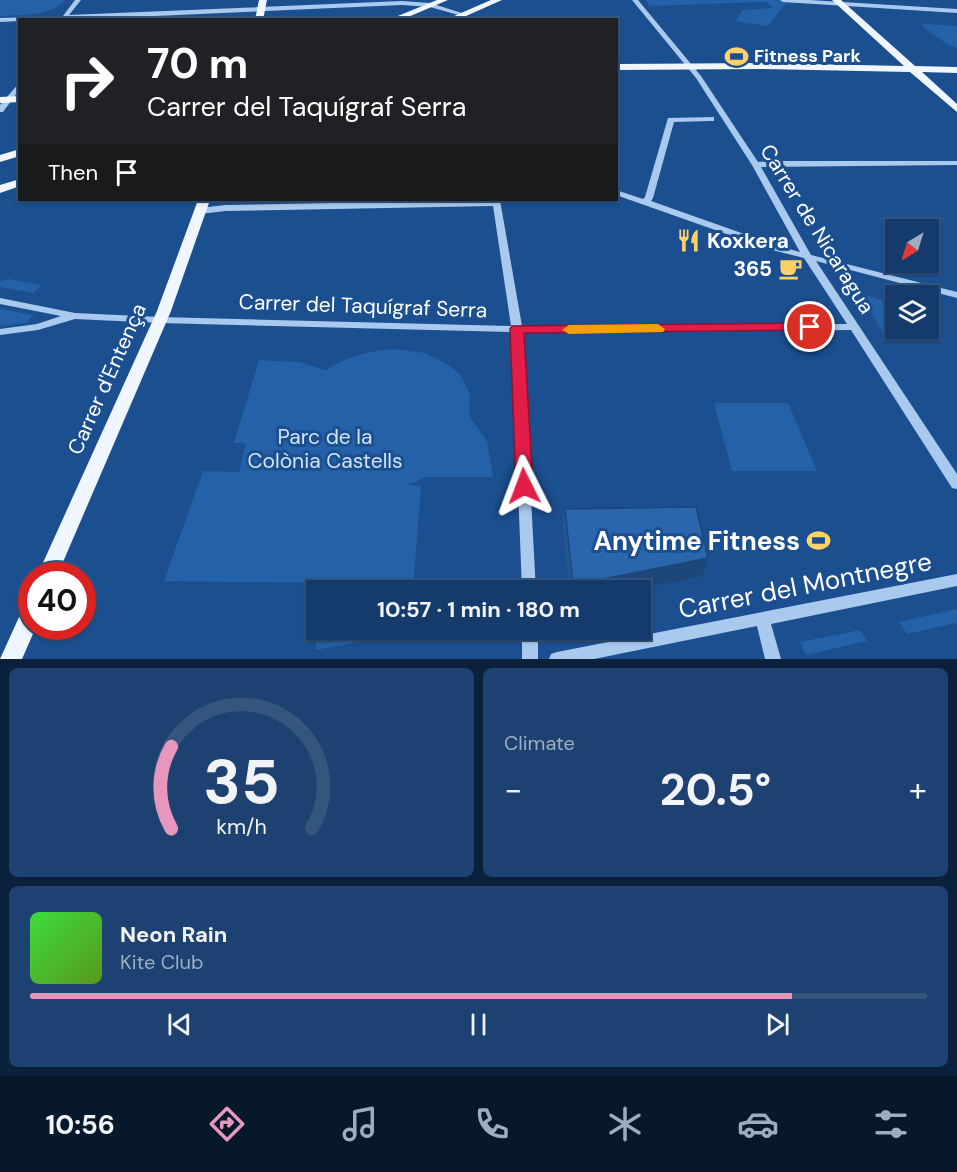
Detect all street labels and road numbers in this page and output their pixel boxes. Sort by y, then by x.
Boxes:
street label: Carrer de Nicaragua [753,139,881,319]
street label: Carrer del Taquígraf Serra [238,288,488,324]
street label: Carrer d'Entença [61,299,153,459]
street label: Carrer del Montnegre [676,544,934,626]

